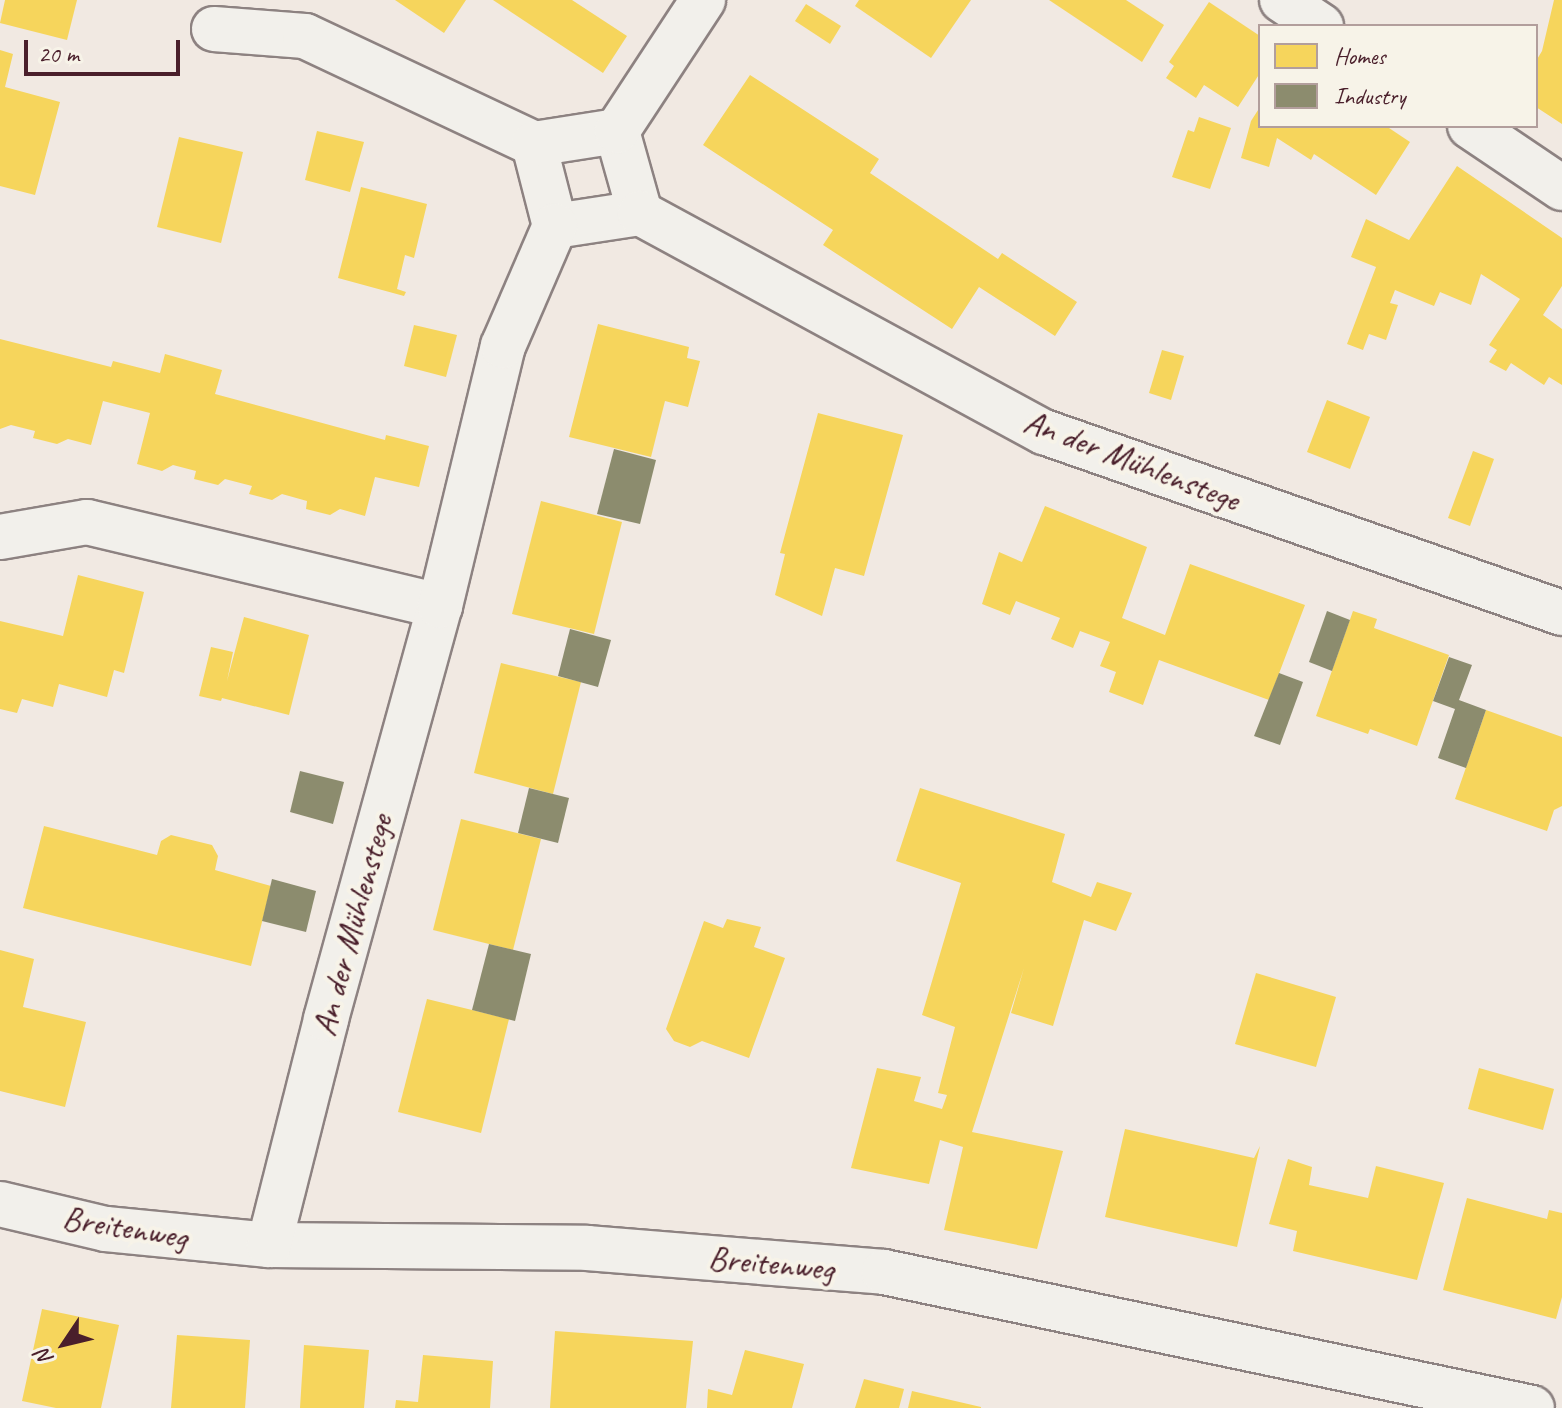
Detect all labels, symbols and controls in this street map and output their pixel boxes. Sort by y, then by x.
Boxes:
scale bar [28,24,184,74]
legend [1258,24,1538,128]
text: 20 m [38,39,79,69]
text: Homes [1334,41,1385,71]
text: Industry [1334,81,1405,111]
street label: An der Mühlenstege [1019,400,1245,520]
street label: An der Mühlenstege [303,810,401,1040]
street label: Breitenweg [60,1197,190,1257]
street label: Breitenweg [707,1237,835,1289]
north arrow [24,1304,104,1384]
text: N [29,1344,60,1371]

